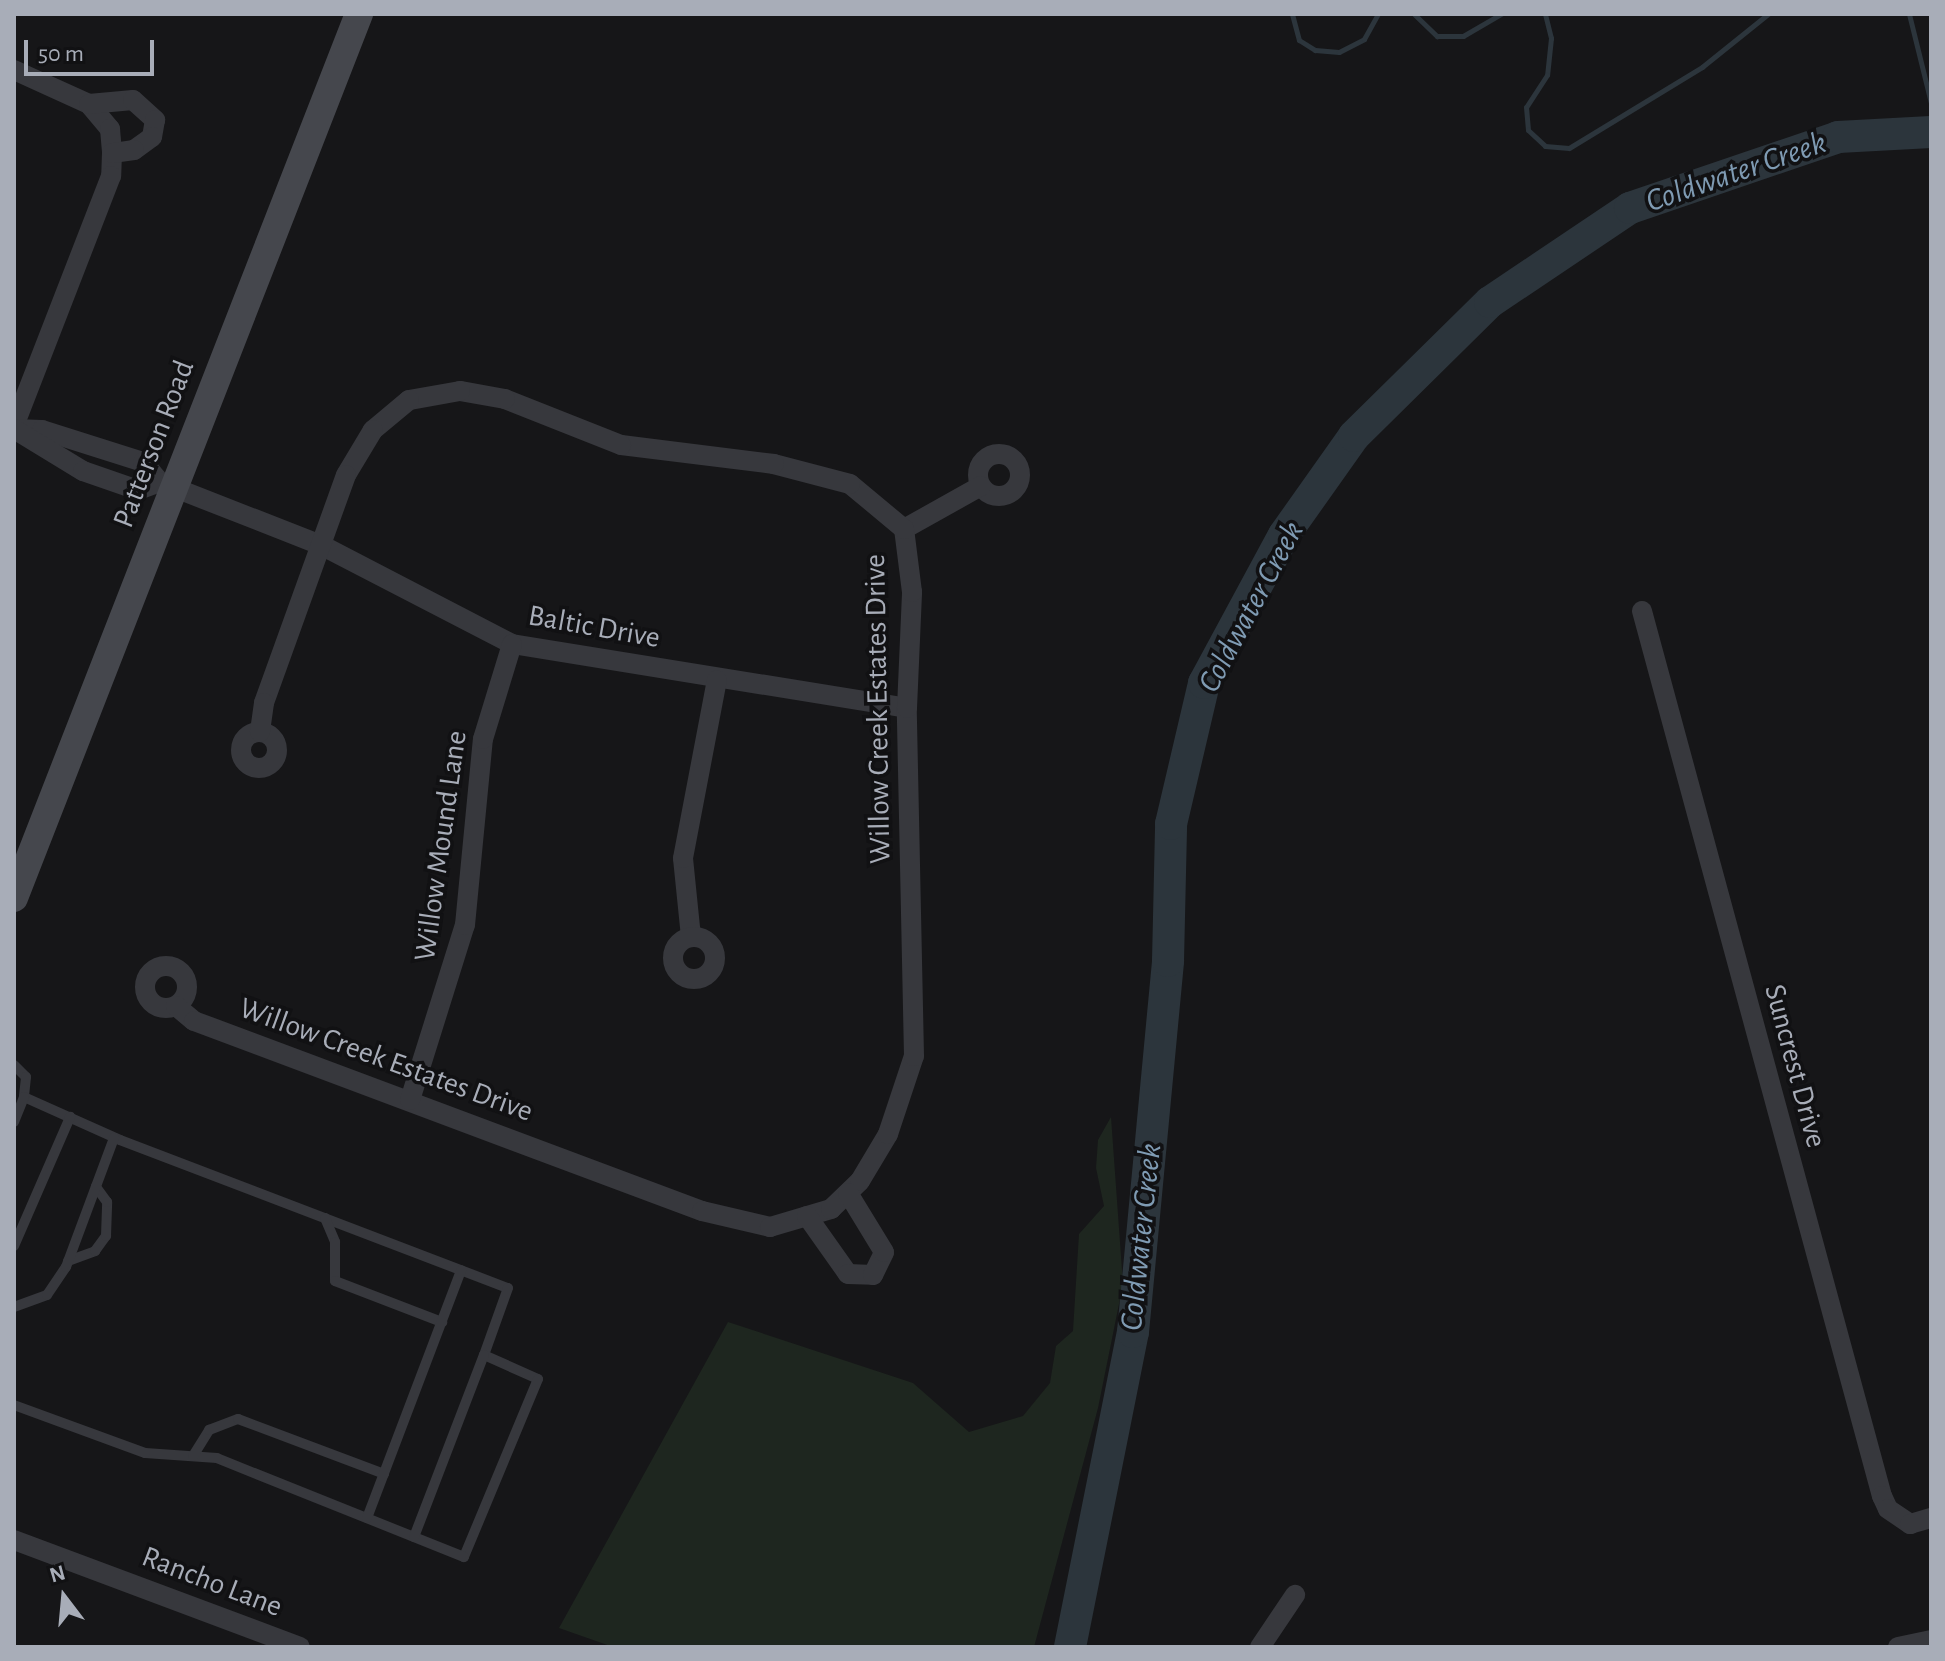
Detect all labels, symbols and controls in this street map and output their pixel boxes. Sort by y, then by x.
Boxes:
scale bar [28,24,158,74]
text: 50 m [38,42,84,66]
water label: Coldwater Creek [1641,123,1831,221]
street label: Patterson Road [106,355,202,533]
water label: Coldwater Creek [1190,515,1312,699]
street label: Willow Creek Estates Drive [857,554,899,864]
street label: Baltic Drive [525,598,663,656]
street label: Willow Mound Lane [407,728,475,964]
street label: Suncrest Drive [1756,980,1834,1152]
street label: Willow Creek Estates Drive [234,990,538,1130]
water label: Coldwater Creek [1112,1142,1170,1332]
street label: Rancho Lane [137,1539,287,1625]
north arrow [24,1557,104,1637]
text: N [47,1561,68,1587]

